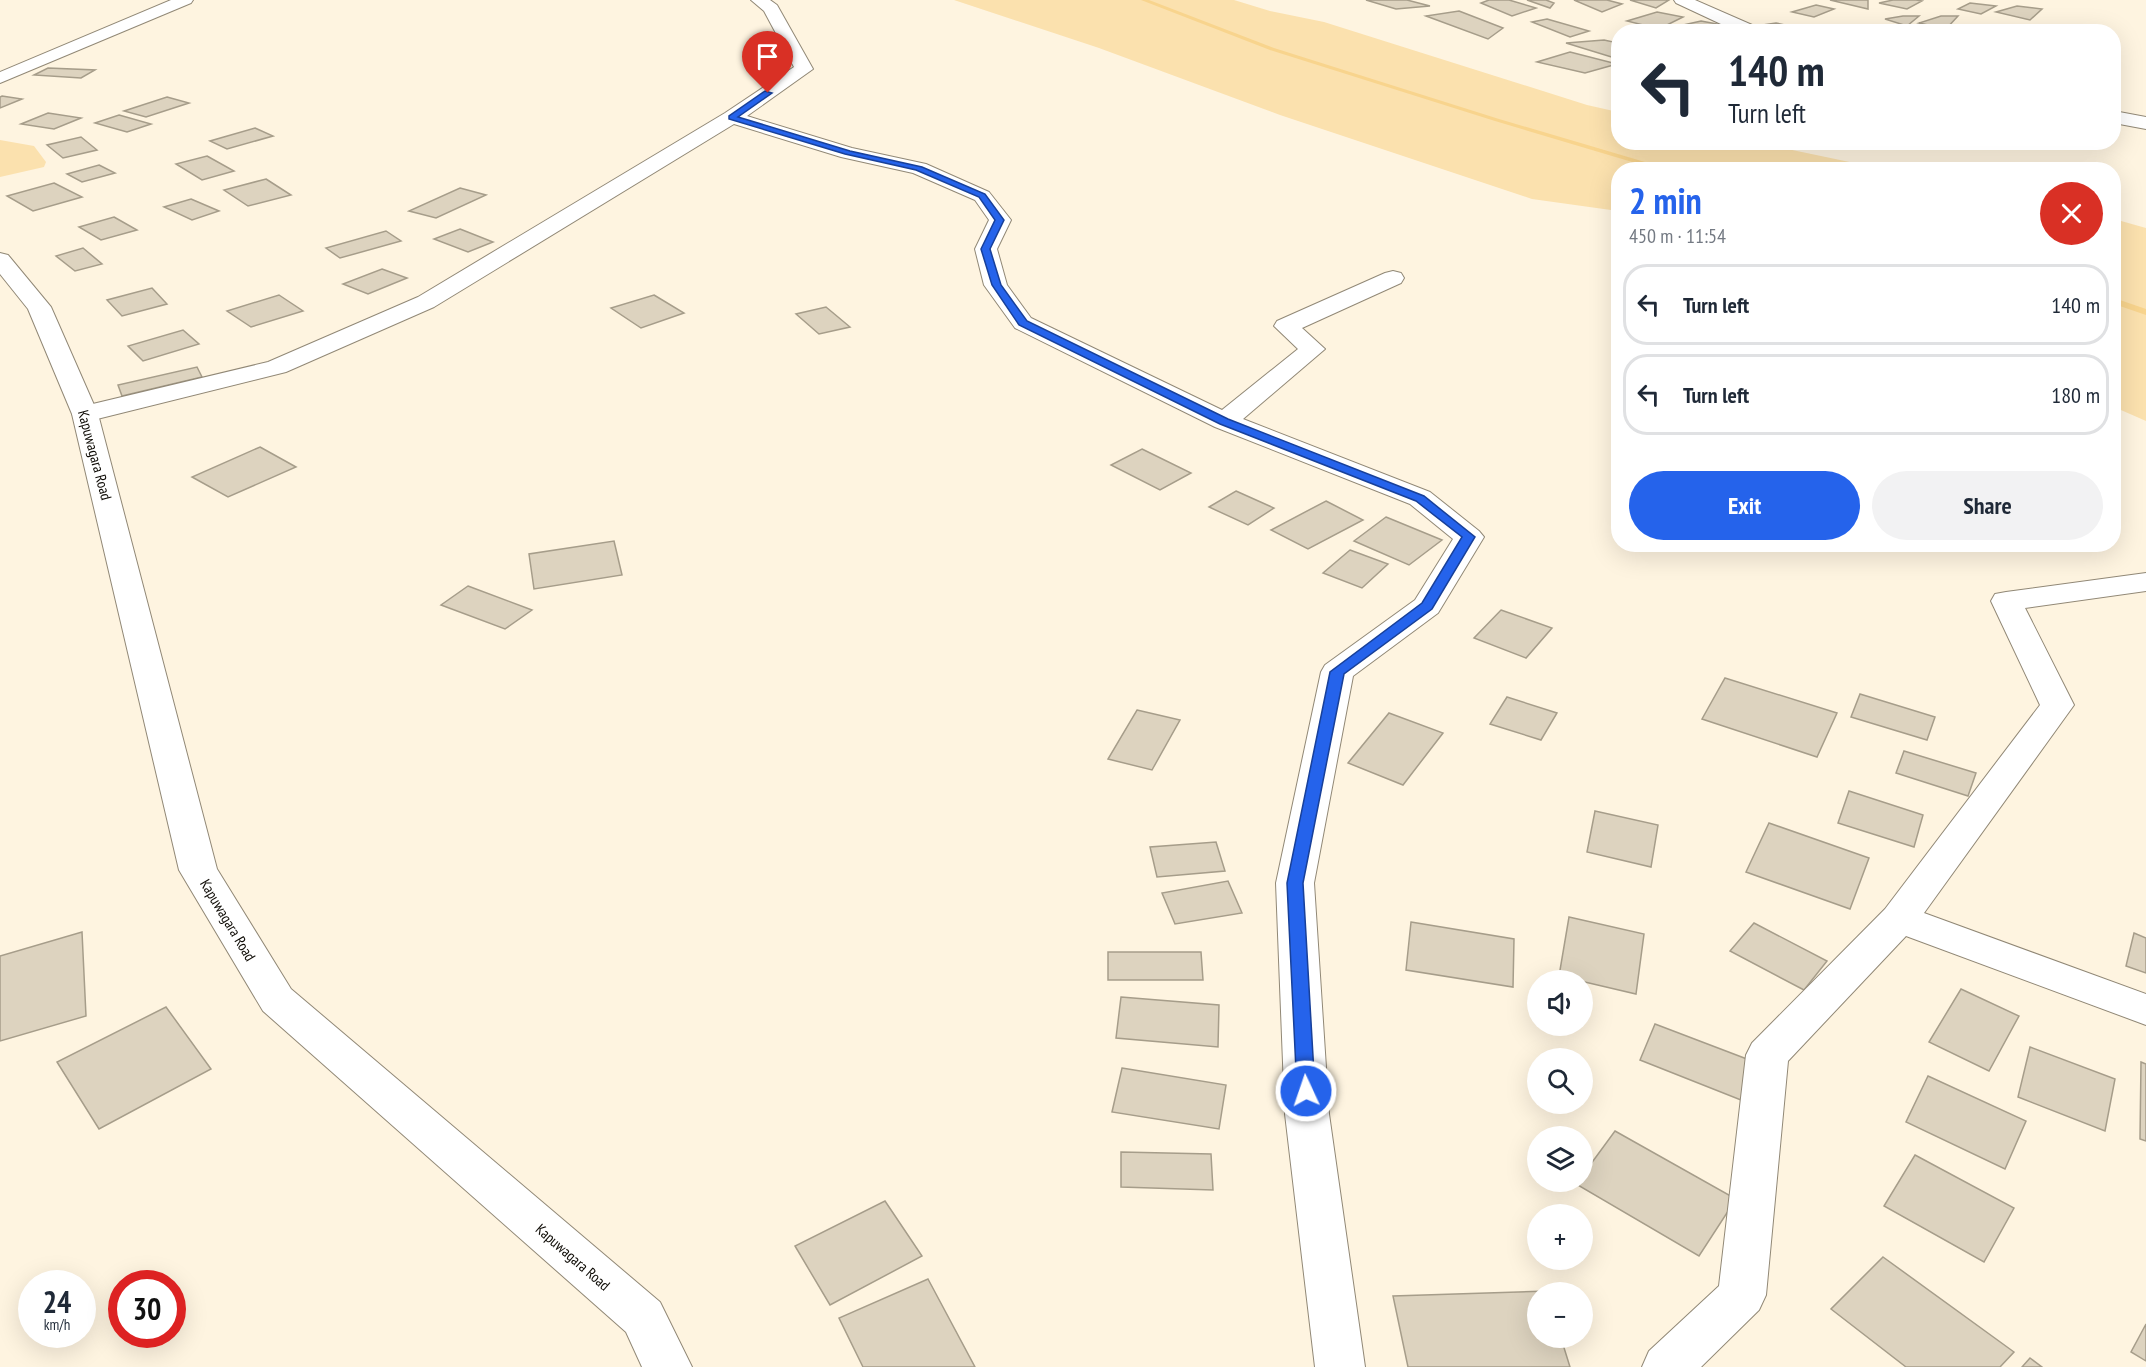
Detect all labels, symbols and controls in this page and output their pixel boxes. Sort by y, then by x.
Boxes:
pin [742,31,793,93]
icon: arrive [751,40,784,73]
text: 140 m [1728,43,1825,98]
icon: left [1629,48,1707,126]
text: Turn left [1728,96,1806,130]
text: 2 min [1629,177,1702,224]
button: close [2040,182,2103,245]
text: 450 m · 11:54 [1629,223,1726,249]
icon: left [1632,288,1665,321]
text: Turn left [1683,291,1749,319]
text: 140 m [2051,291,2100,319]
icon: left [1632,378,1665,411]
text: Turn left [1683,381,1749,409]
text: 180 m [2051,381,2100,409]
street label: Kapuwagara Road [74,408,116,502]
button: Exit [1629,471,1860,540]
button: Share [1872,471,2103,540]
street label: Kapuwagara Road [196,876,260,964]
map controls [1527,970,1593,1348]
button: sound [1527,970,1593,1036]
button: search [1527,1048,1593,1114]
position arrow [1274,1059,1338,1123]
button: layers [1527,1126,1593,1192]
button: + [1527,1204,1593,1270]
street label: Kapuwagara Road [532,1220,614,1294]
speed limit sign: 30 [108,1270,186,1348]
text: 24 [43,1282,71,1321]
button: − [1527,1282,1593,1348]
text: km/h [44,1315,70,1334]

